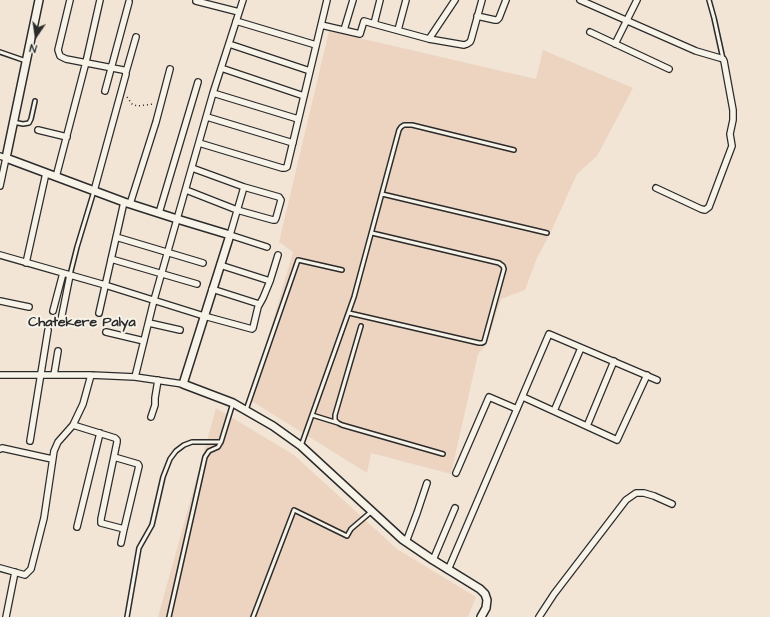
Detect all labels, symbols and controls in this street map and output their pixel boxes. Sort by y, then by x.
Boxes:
north arrow [16,16,56,56]
text: N [28,40,38,56]
district label: Chatekere Palya [28,315,136,331]

